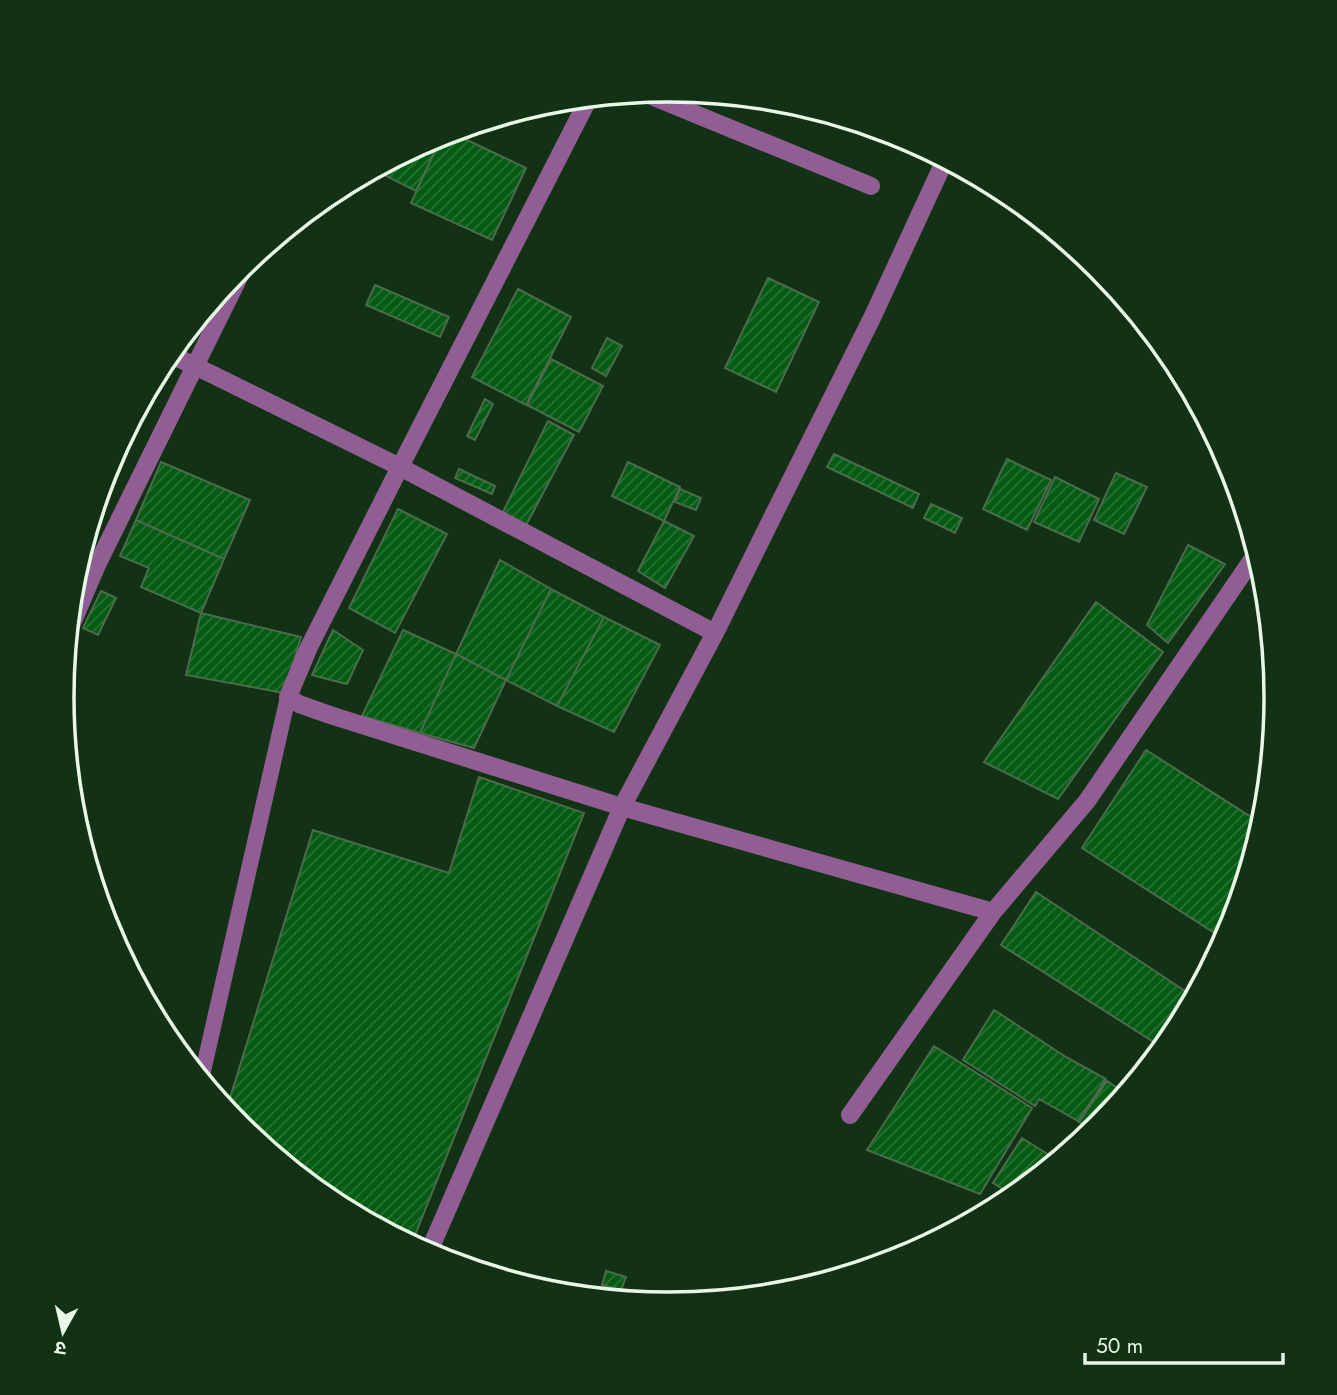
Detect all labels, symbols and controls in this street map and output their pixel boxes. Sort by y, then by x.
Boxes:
north arrow [28,1297,98,1367]
scale bar [1085,1322,1283,1366]
text: 50 m [1096,1331,1143,1361]
text: उ [52,1334,68,1362]

